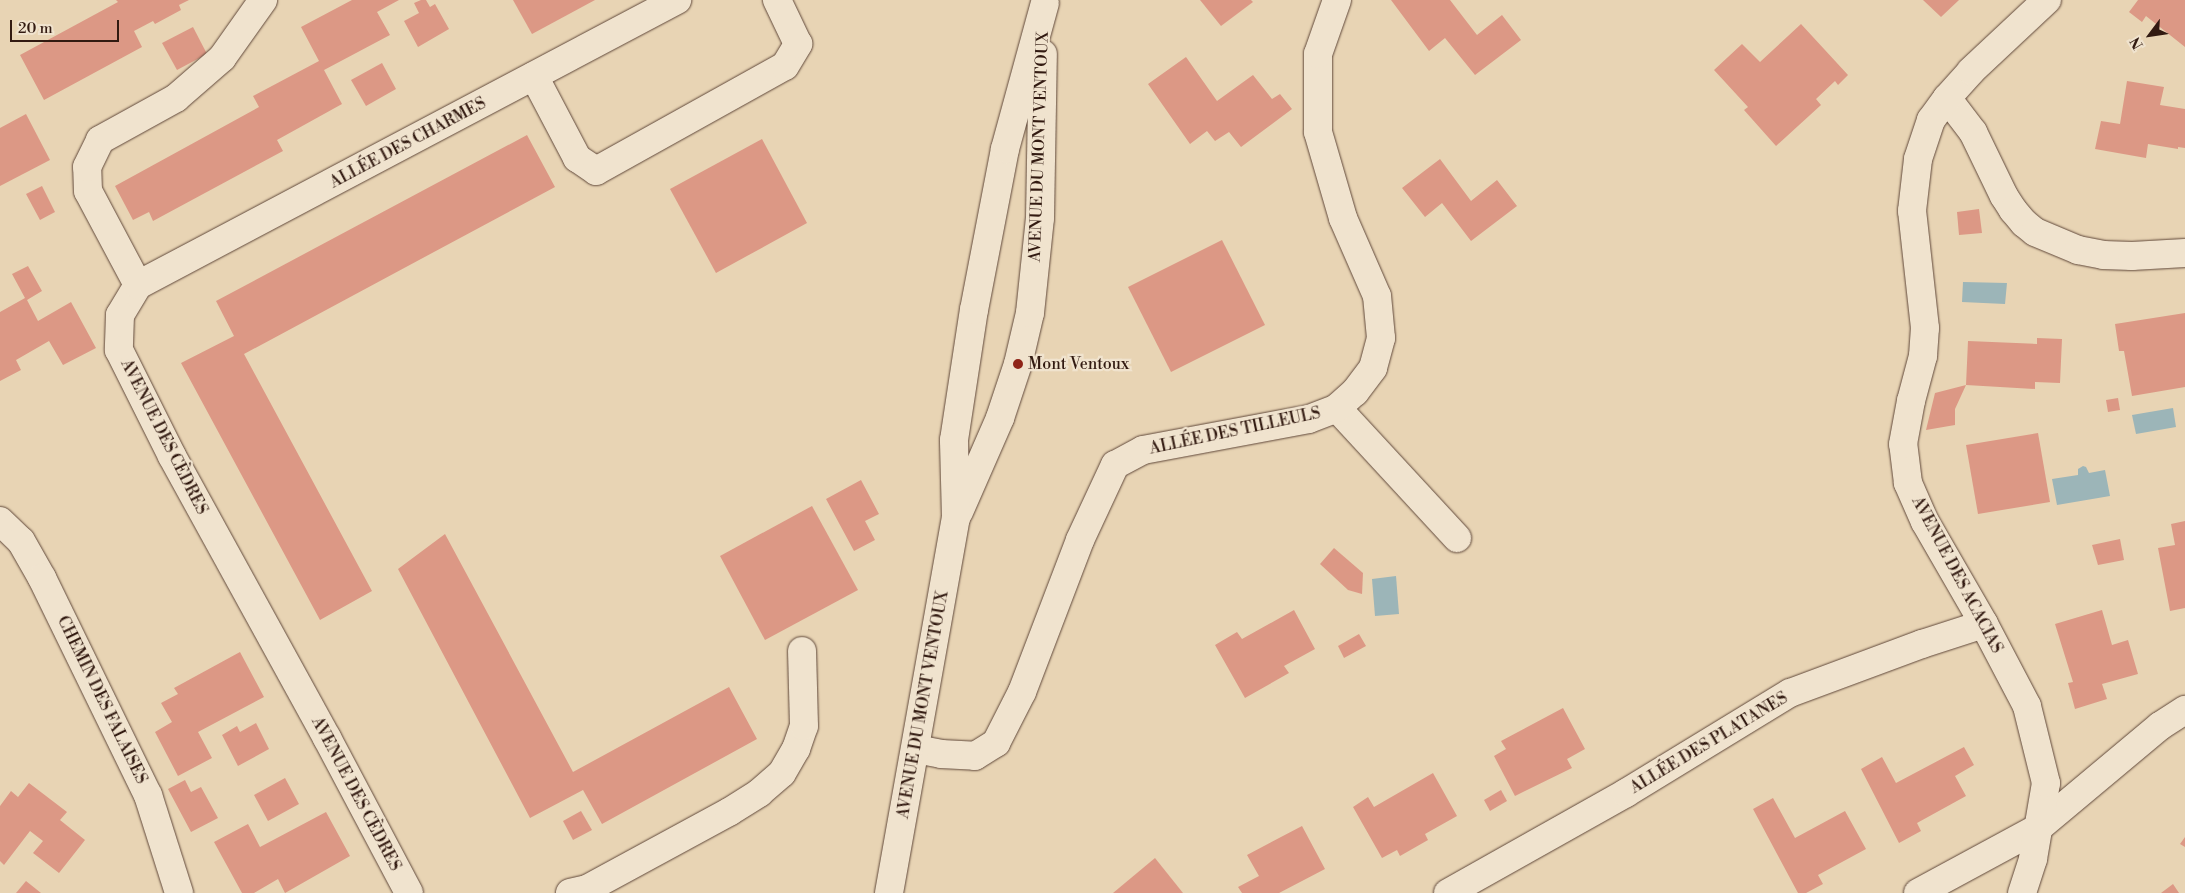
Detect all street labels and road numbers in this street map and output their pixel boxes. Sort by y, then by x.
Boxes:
street label: AVENUE DU MONT VENTOUX [1025,32,1053,262]
street label: ALLÉE DES CHARMES [327,94,489,192]
street label: AVENUE DES CÈDRES [116,356,212,518]
street label: ALLÉE DES TILLEULS [1148,403,1322,459]
street label: AVENUE DES ACACIAS [1908,493,2006,657]
street label: AVENUE DU MONT VENTOUX [894,590,952,820]
street label: CHEMIN DES FALAISES [53,613,151,787]
street label: ALLÉE DES PLATANES [1627,688,1791,798]
street label: AVENUE DES CÈDRES [307,714,405,874]

